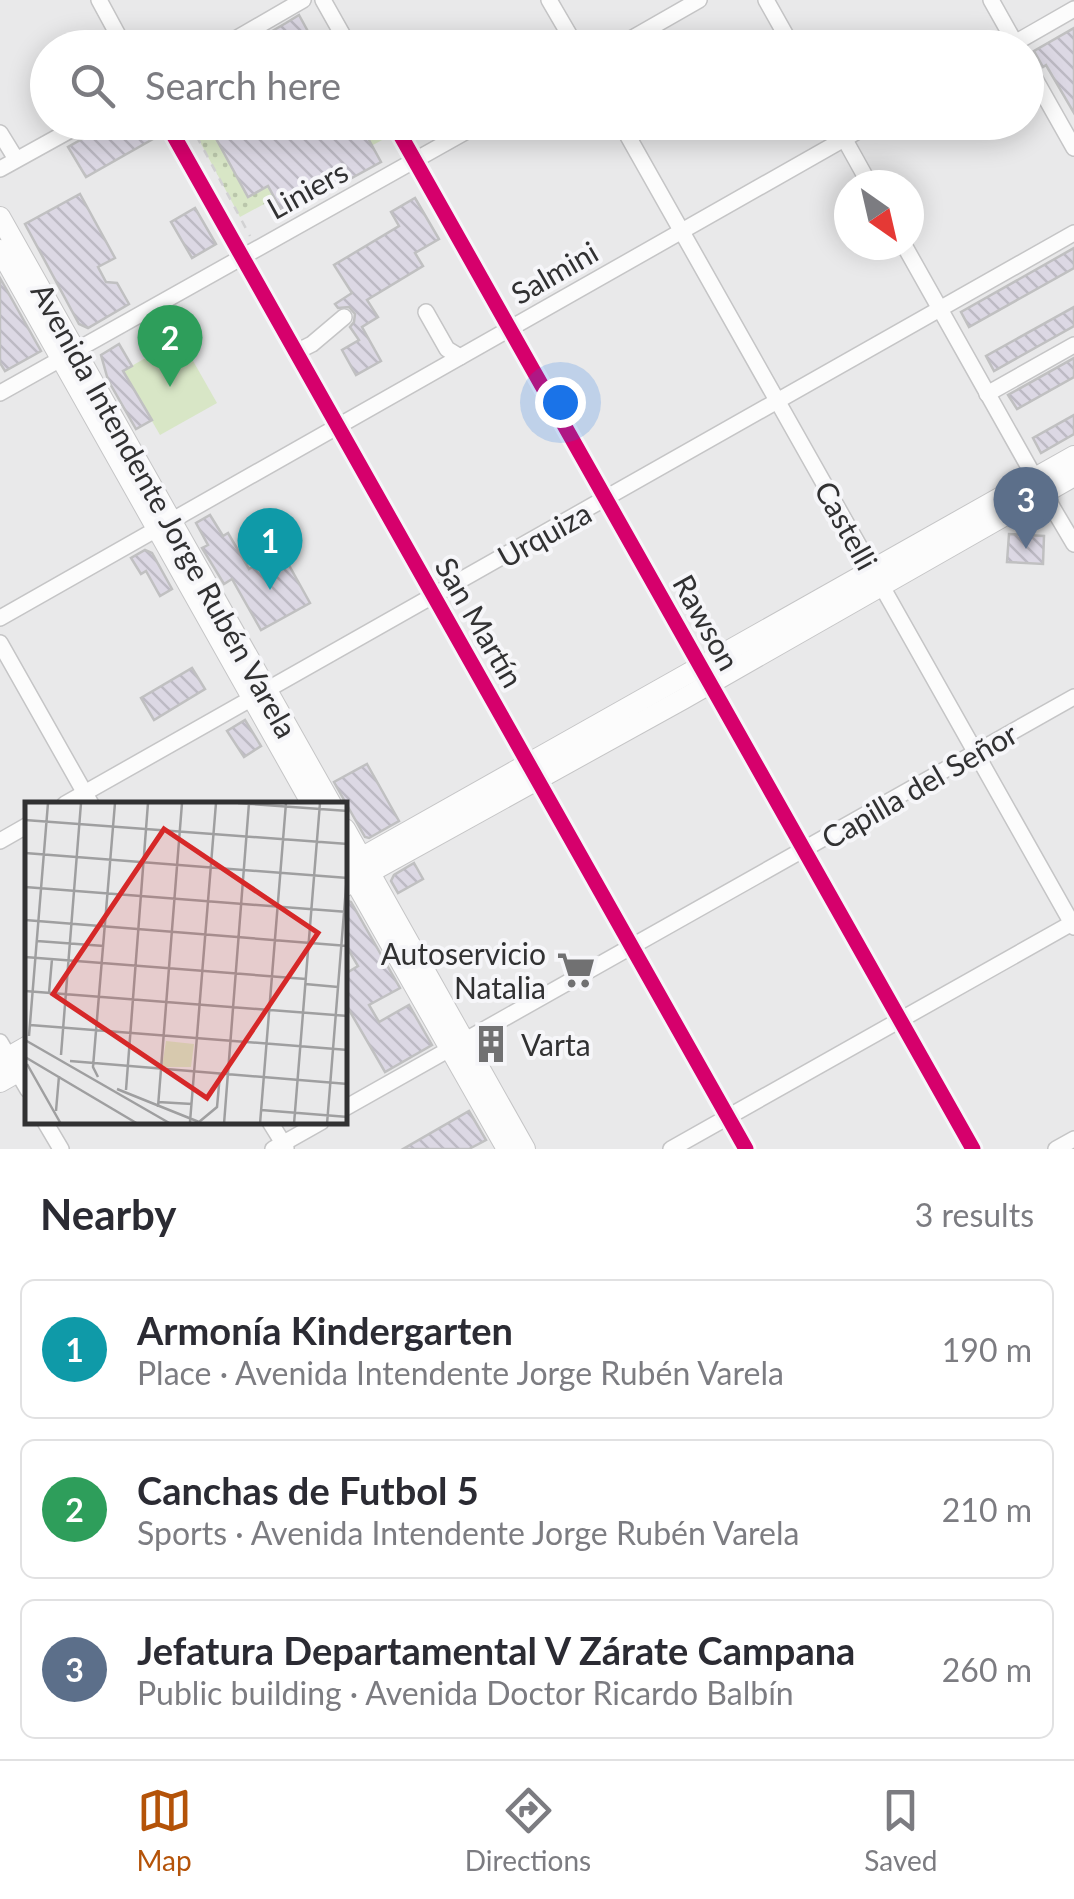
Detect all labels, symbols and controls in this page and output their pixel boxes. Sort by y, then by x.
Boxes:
search box [30,30,1044,140]
icon: search [65,58,120,113]
text: Search here [145,62,341,108]
street label: Liniers [261,152,353,226]
north arrow [834,170,924,260]
street label: Salmini [504,233,604,311]
street label: Avenida Intendente Jorge Rubén Varela [25,276,305,744]
pin: 2 [138,304,202,387]
your location [535,377,586,428]
pin: 3 [994,466,1058,549]
street label: Castelli [808,474,886,576]
street label: Urquiza [491,494,597,574]
pin: 1 [238,508,302,590]
street label: San Martín [428,551,532,693]
street label: Rawson [666,568,748,676]
street label: Capilla del Señor [815,714,1023,856]
inset map [25,802,348,1124]
place label: Autoservicio Natalia [381,935,546,1005]
supermarket icon: Autoservicio Natalia [555,949,597,991]
building icon: Varta [470,1023,512,1065]
place label: Varta [521,1026,591,1062]
text: Nearby [40,1189,177,1239]
text: 3 results [915,1195,1034,1234]
text: Armonía Kindergarten [137,1307,513,1353]
text: 1 [65,1330,84,1369]
text: 190 m [942,1330,1032,1369]
text: Place · Avenida Intendente Jorge Rubén Varela [137,1353,784,1392]
text: Canchas de Futbol 5 [137,1467,479,1513]
text: 2 [65,1490,84,1529]
text: 210 m [942,1490,1032,1529]
text: Sports · Avenida Intendente Jorge Rubén Varela [137,1513,799,1552]
text: Jefatura Departamental V Zárate Campana [137,1627,855,1673]
text: 3 [65,1650,84,1689]
text: 260 m [942,1650,1032,1689]
text: Public building · Avenida Doctor Ricardo Balbín [137,1673,794,1712]
tab: Map [137,1783,192,1877]
tab: Directions [465,1783,591,1877]
tab: Saved [864,1783,937,1877]

